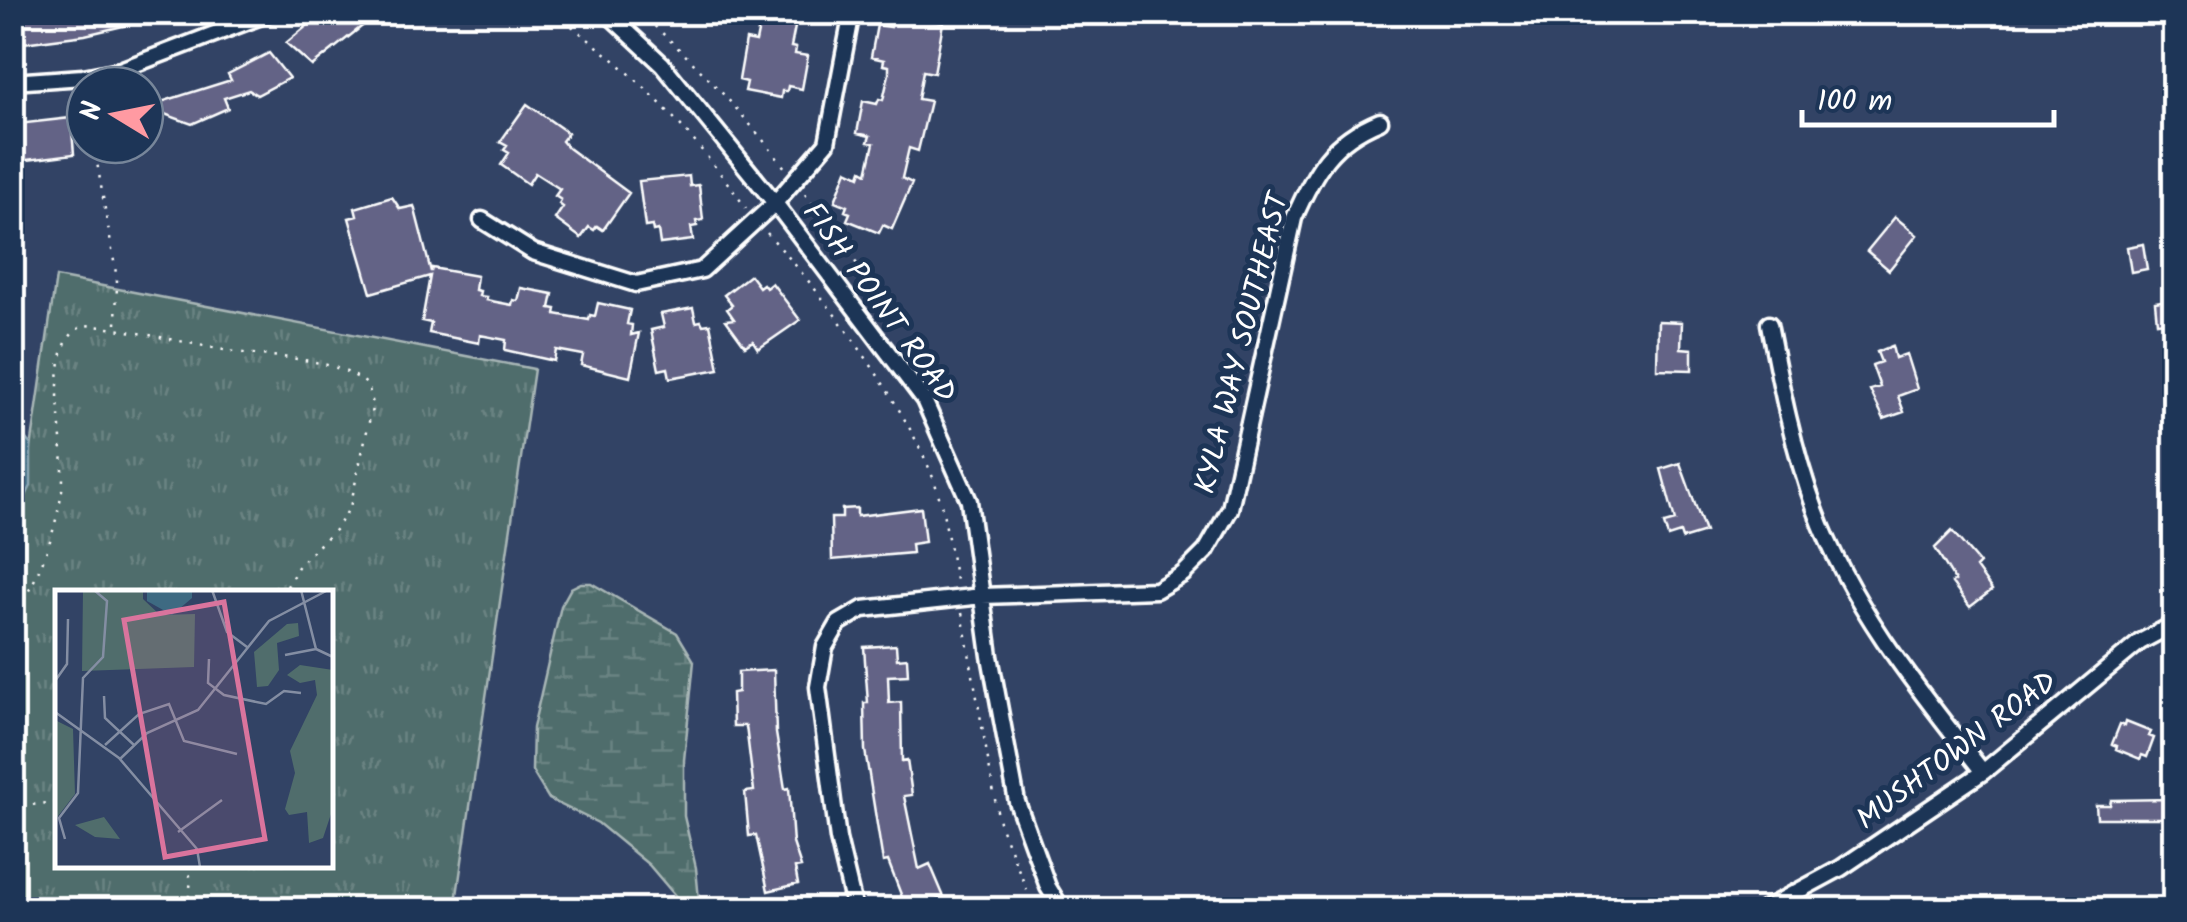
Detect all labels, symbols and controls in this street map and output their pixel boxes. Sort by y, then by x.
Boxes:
north arrow [65,65,165,165]
scale bar [1802,65,2054,127]
text: 100 m [1817,78,1892,126]
text: N [69,98,117,124]
street label: KYLA WAY SOUTHEAST [1182,185,1304,499]
street label: FISH POINT ROAD [789,192,968,414]
inset map [55,590,332,867]
street label: MUSHTOWN ROAD [1846,660,2068,843]

